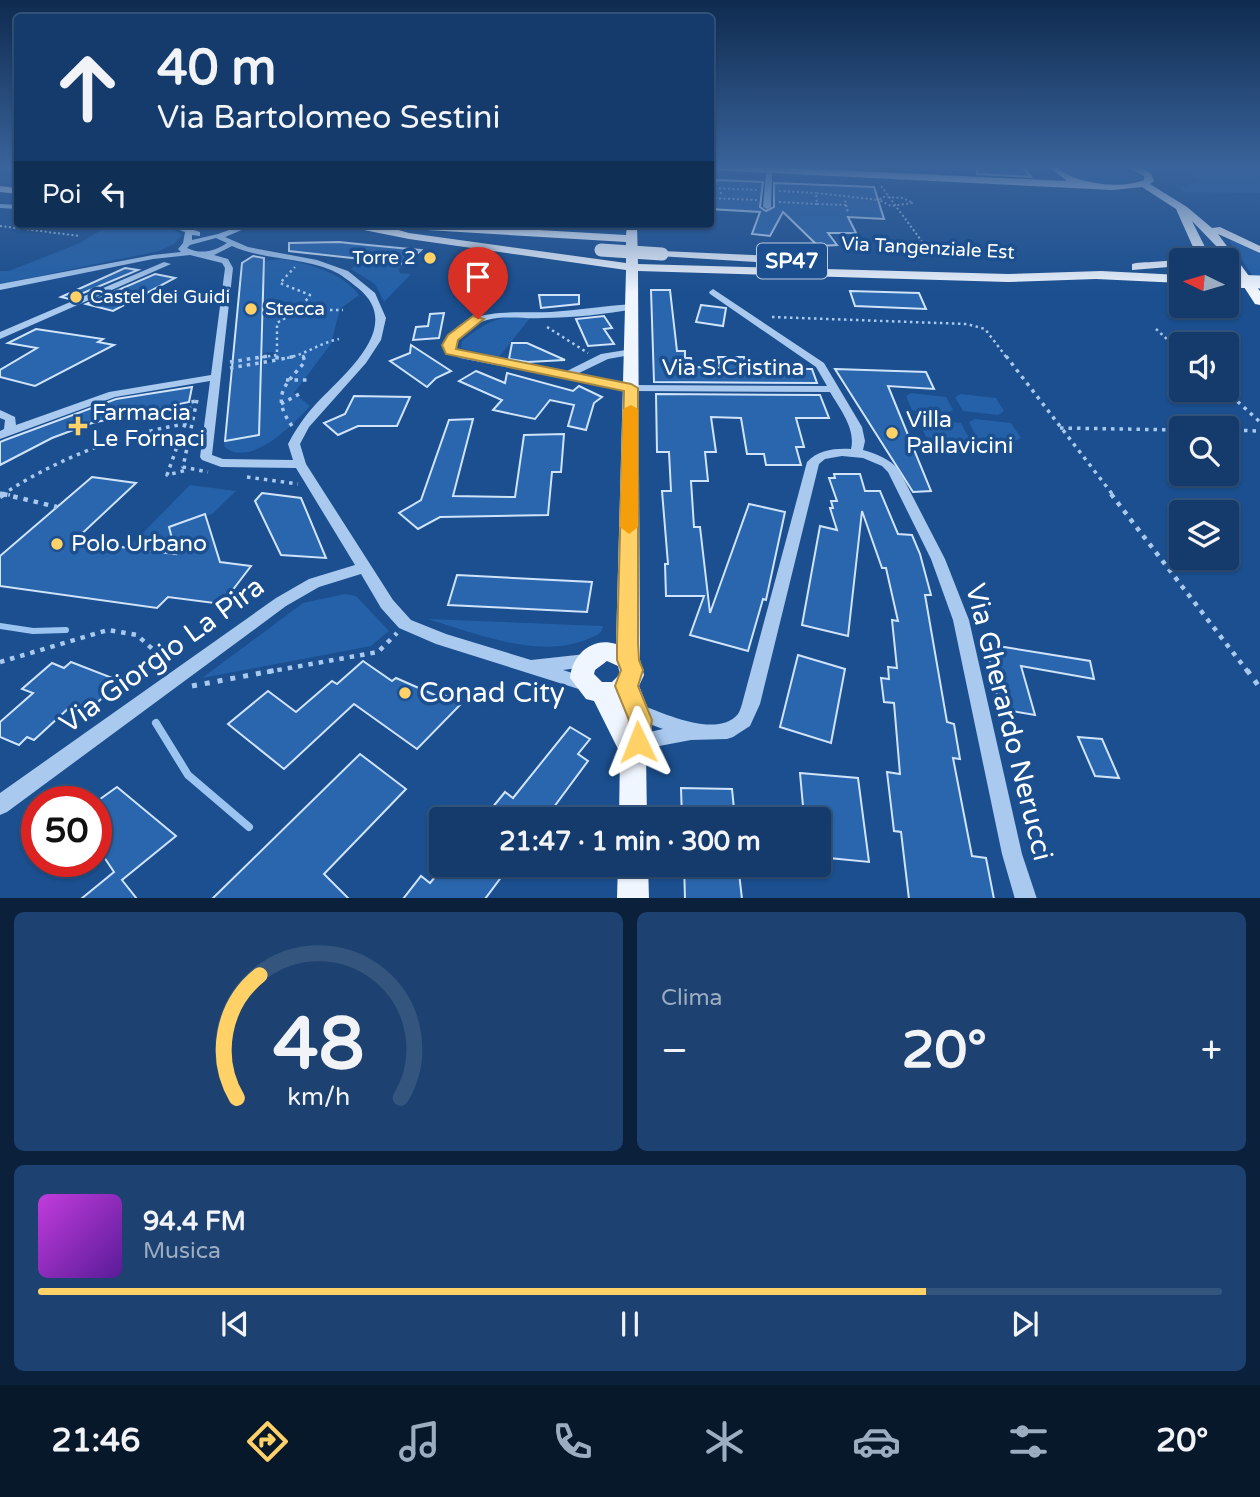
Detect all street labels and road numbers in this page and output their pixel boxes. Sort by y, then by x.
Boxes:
street label: Via Tangenziale Est [841,232,1015,264]
road number: SP47 [757,244,827,278]
street label: Via S.Cristina [662,354,804,382]
street label: Via Giorgio La Pira [53,569,271,741]
street label: Via Gherardo Nerucci [958,580,1060,864]

